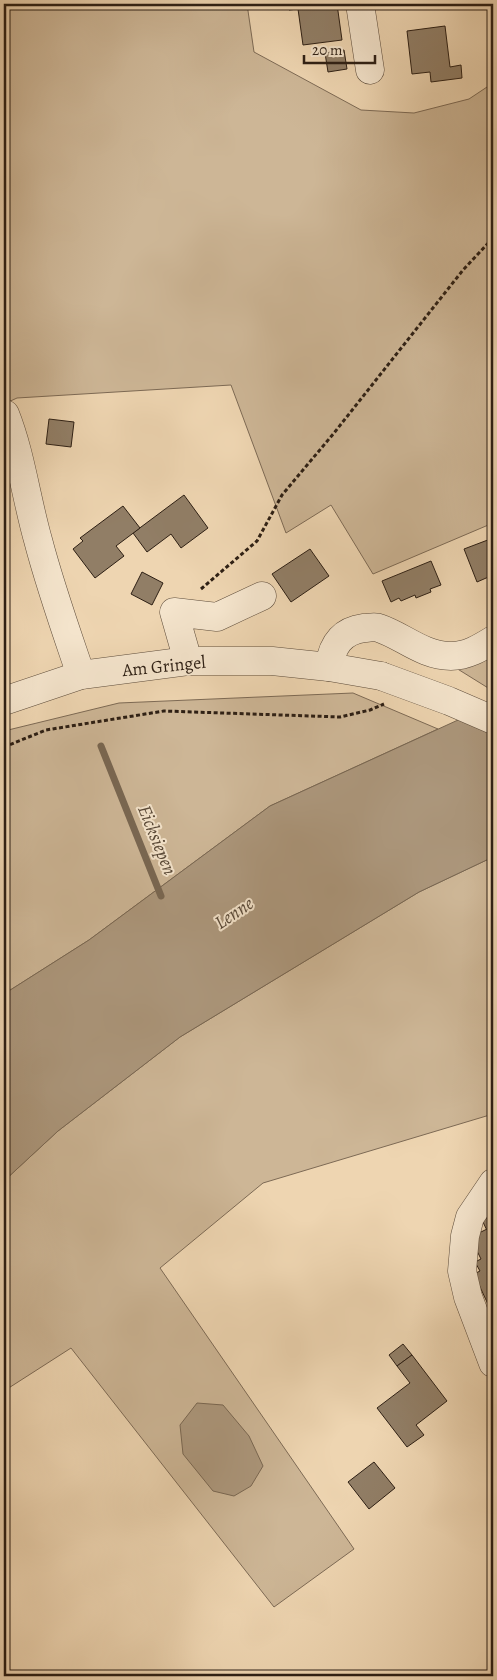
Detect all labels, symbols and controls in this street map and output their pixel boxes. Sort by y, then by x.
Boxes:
scale bar [304,32,376,64]
text: 20 m [312,40,343,60]
street label: Am Gringel [120,650,207,682]
water label: Eicksiepen [131,801,183,879]
water label: Lenne [209,890,259,935]

